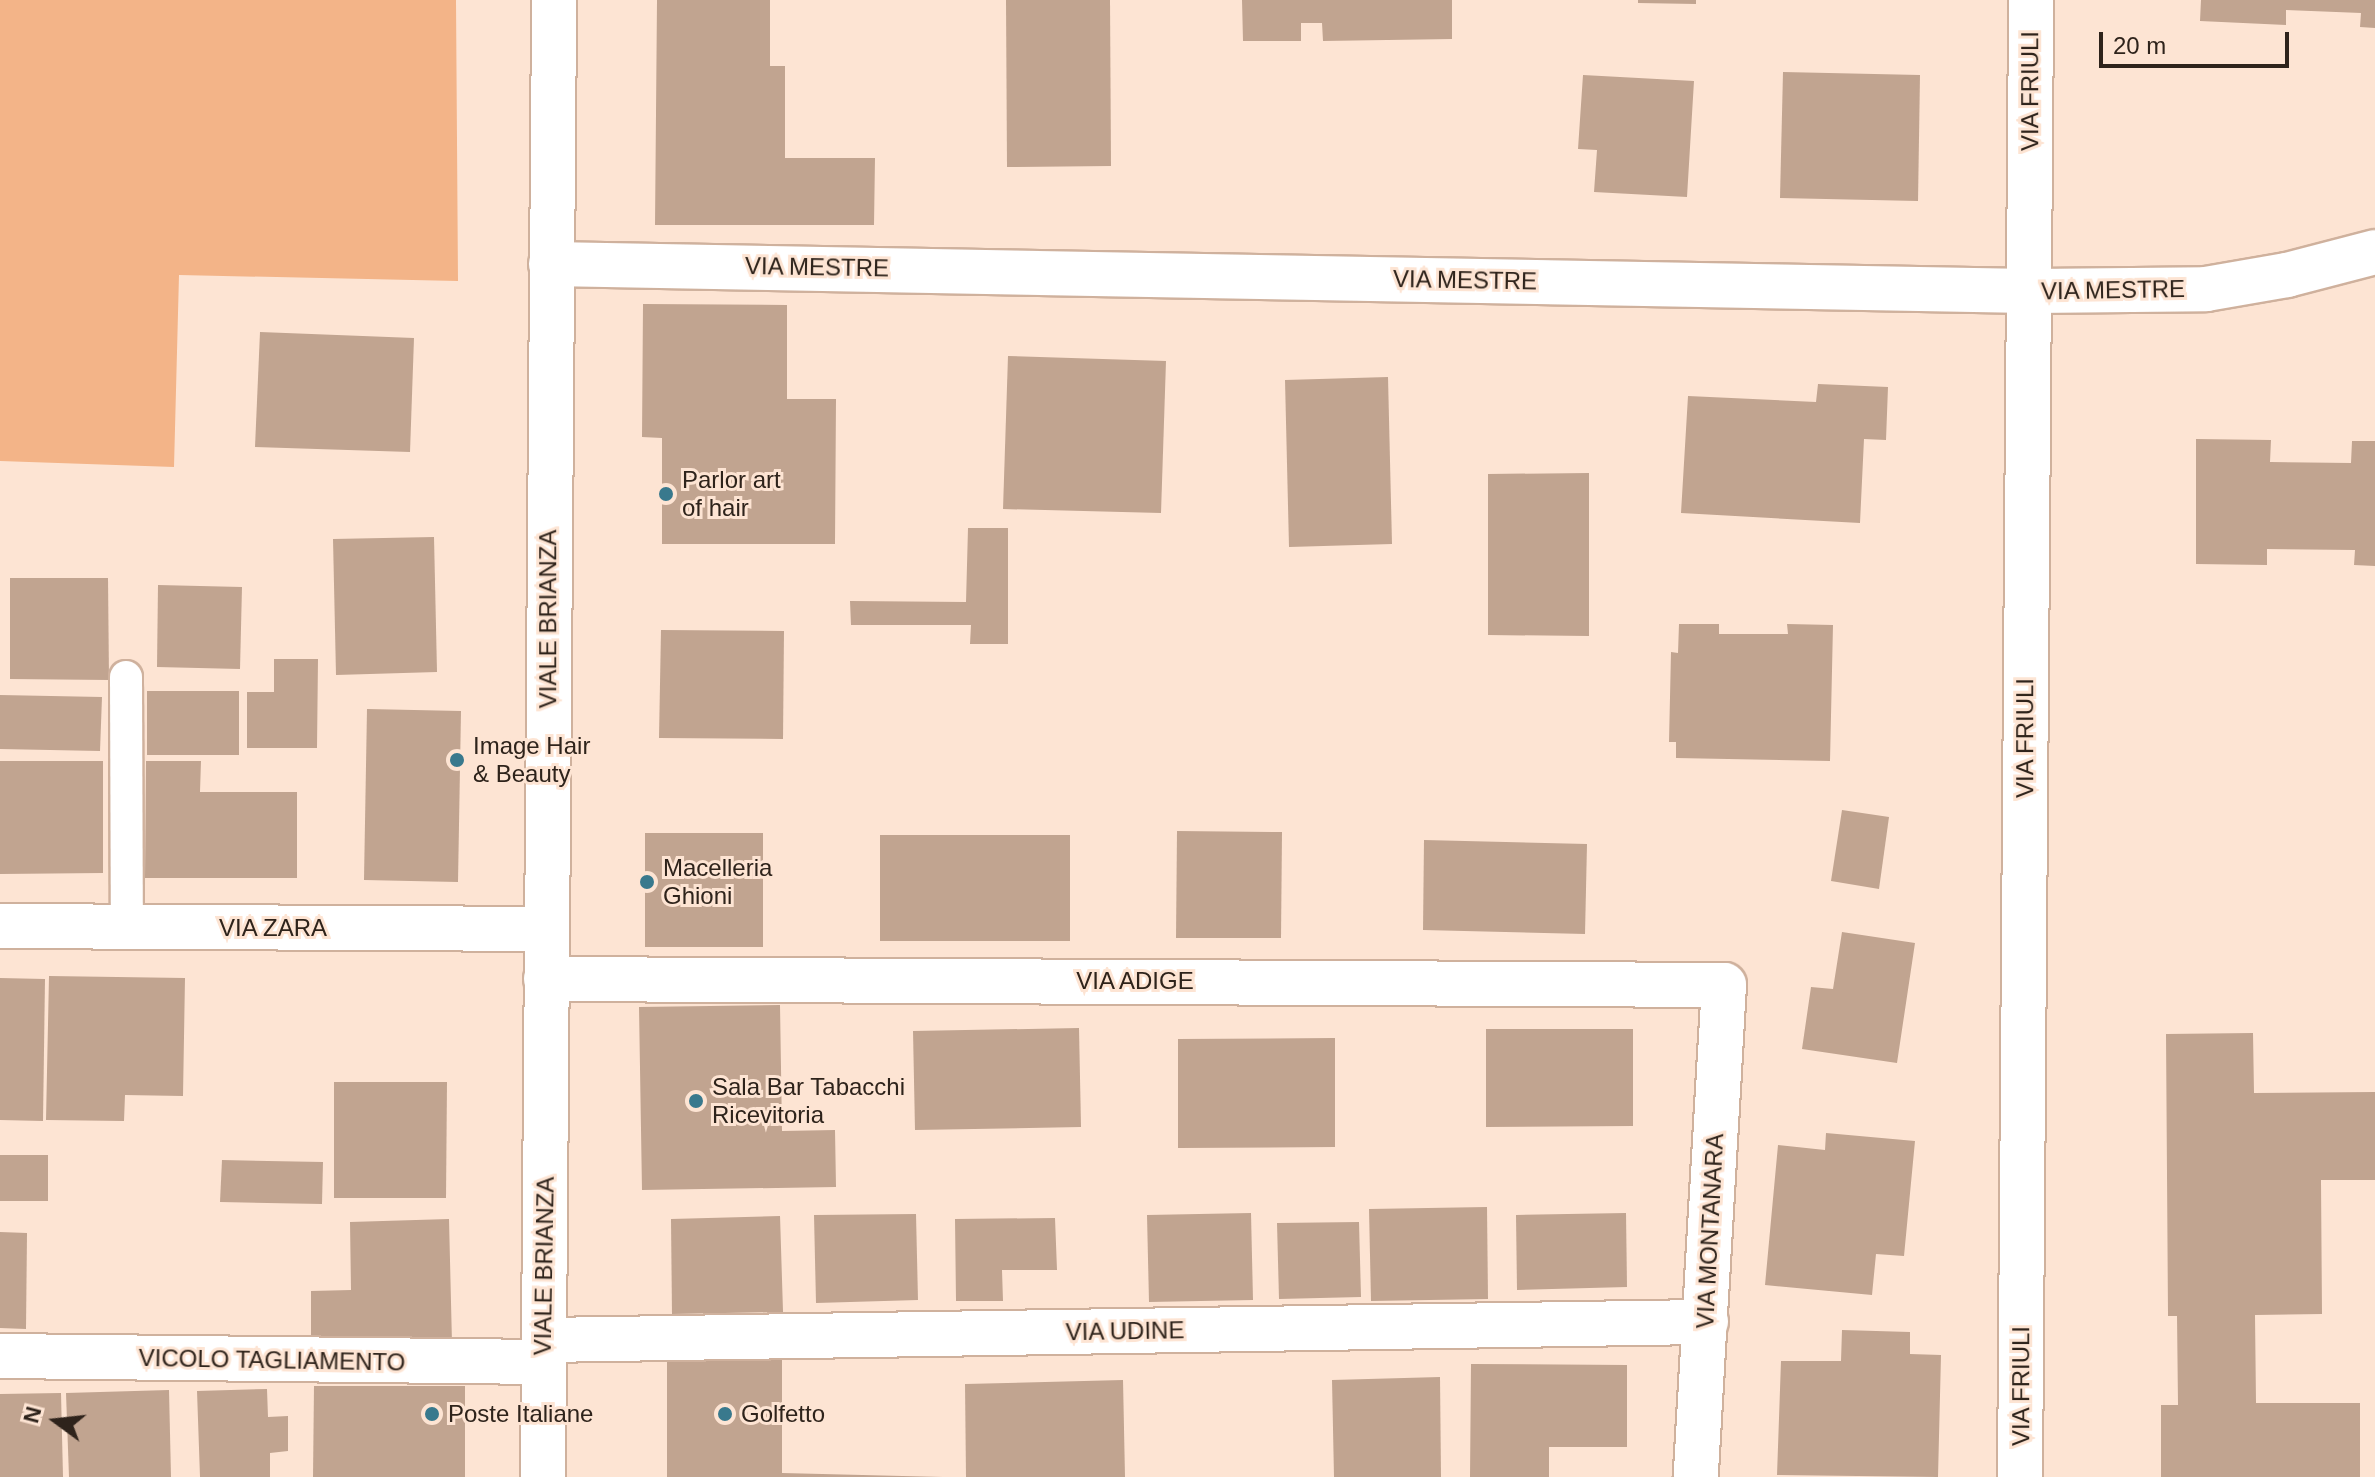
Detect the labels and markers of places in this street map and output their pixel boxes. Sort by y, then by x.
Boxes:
place label: Parlor art of hair [682,466,781,522]
marker: Parlor art of hair [657,485,675,503]
place label: Image Hair & Beauty [473,732,590,788]
marker: Image Hair & Beauty [448,751,466,769]
place label: Macelleria Ghioni [663,854,772,910]
marker: Macelleria Ghioni [638,873,656,891]
place label: Sala Bar Tabacchi Ricevitoria [712,1073,905,1129]
marker: Sala Bar Tabacchi Ricevitoria [687,1092,705,1110]
place label: Poste Italiane [448,1400,593,1428]
place label: Golfetto [741,1400,825,1428]
marker: Poste Italiane [423,1405,441,1423]
marker: Golfetto [716,1405,734,1423]

